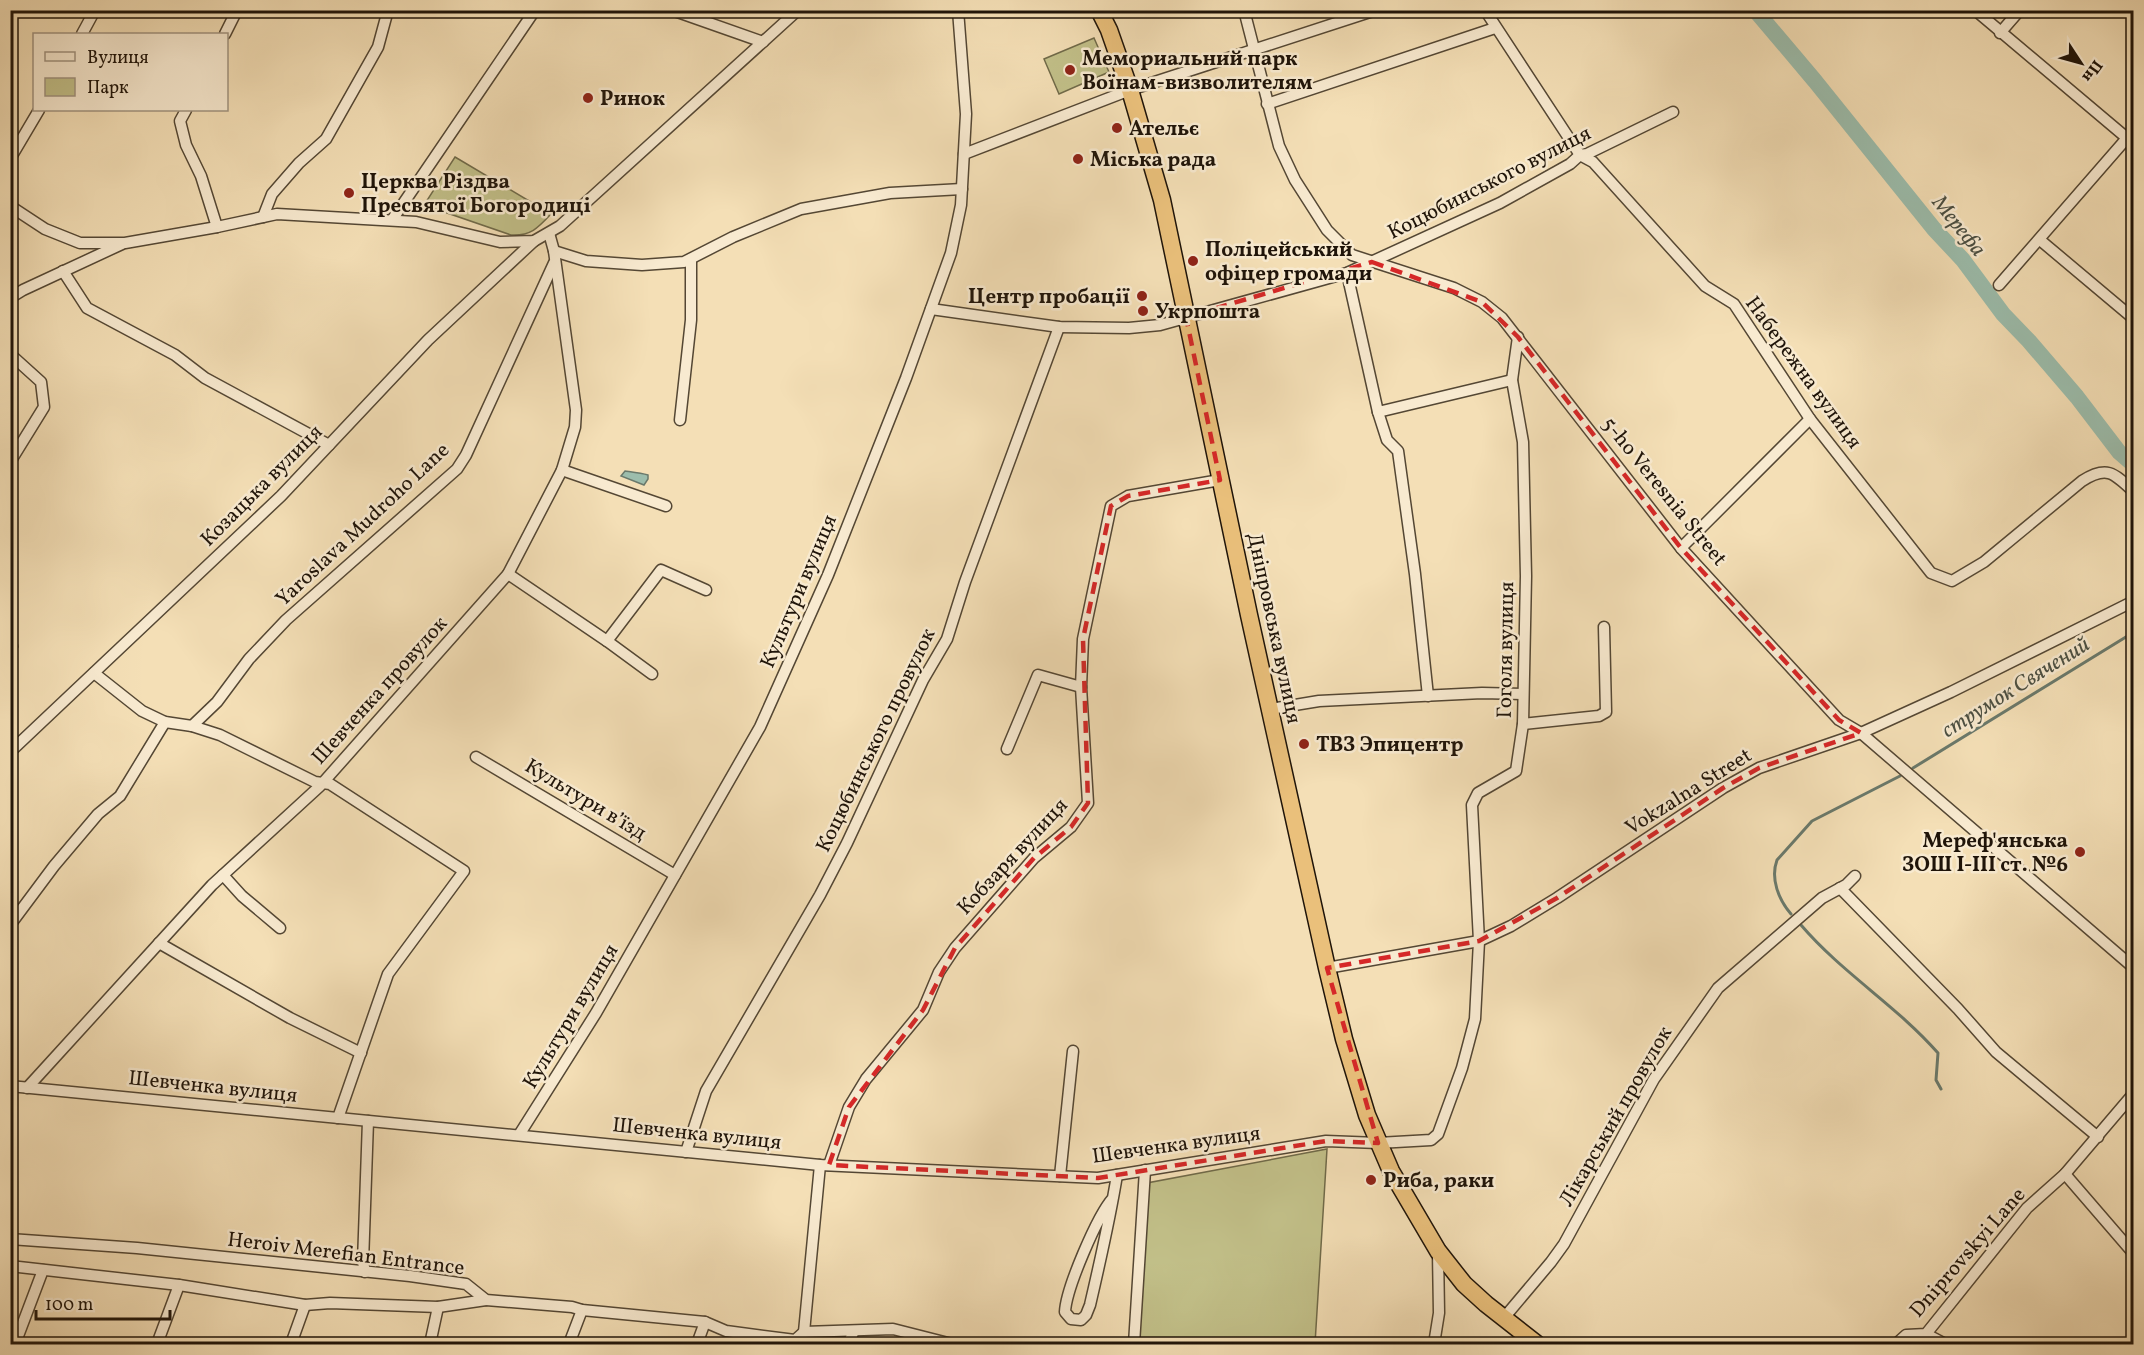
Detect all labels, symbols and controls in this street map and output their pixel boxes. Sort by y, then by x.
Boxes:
legend [33,33,228,111]
north arrow [2051,33,2111,93]
place label: Мемориальний парк Воїнам-визволителям [1082,45,1313,98]
text: Вулиця [87,46,149,71]
text: Пн [2076,55,2107,86]
marker: Мемориальний парк Воїнам-визволителям [1063,63,1077,77]
text: Парк [87,76,129,101]
place label: Ринок [600,85,665,114]
marker: Ринок [581,91,595,105]
place label: Ательє [1129,115,1199,144]
street label: Коцюбинського вулиця [1383,119,1596,247]
marker: Ательє [1110,121,1124,135]
place label: Міська рада [1090,146,1216,175]
marker: Міська рада [1071,152,1085,166]
place label: Церква Різдва Пресвятої Богородиці [361,168,591,221]
marker: Церква Різдва Пресвятої Богородиці [342,186,356,200]
water label: Мерефа [1923,189,1992,264]
place label: Поліцейський офіцер громади [1205,236,1372,289]
marker: Поліцейський офіцер громади [1186,254,1200,268]
place label: Центр пробації [968,283,1131,312]
marker: Центр пробації [1135,289,1149,303]
street label: Набережна вулиця [1738,291,1868,455]
place label: Укрпошта [1155,298,1260,327]
marker: Укрпошта [1136,304,1150,318]
street label: 5-ho Veresnia Street [1595,411,1733,573]
street label: Козацька вулиця [195,419,330,554]
street label: Yaroslava Mudroho Lane [270,437,456,614]
street label: Культури вулиця [754,510,845,673]
street label: Дніпровська вулиця [1239,530,1308,727]
street label: Гоголя вулиця [1491,581,1522,719]
street label: Шевченка провулок [305,610,455,772]
street label: Коцюбинського провулок [809,624,943,858]
water label: струмок Свячений [1936,630,2096,746]
place label: ТВЗ Эпицентр [1316,731,1463,760]
marker: ТВЗ Эпицентр [1297,737,1311,751]
street label: Vokzalna Street [1620,742,1758,843]
street label: Культури в’їзд [519,752,652,848]
street label: Кобзаря вулиця [951,792,1075,922]
place label: Мереф'янська ЗОШ І-ІІІ ст. №6 [1902,827,2068,880]
marker: Мереф'янська ЗОШ І-ІІІ ст. №6 [2073,845,2087,859]
street label: Культури вулиця [517,939,626,1095]
street label: Лікарський провулок [1553,1021,1680,1212]
street label: Шевченка вулиця [127,1064,299,1111]
street label: Шевченка вулиця [611,1111,783,1158]
street label: Шевченка вулиця [1090,1119,1262,1172]
place label: Риба, раки [1383,1167,1494,1196]
marker: Риба, раки [1364,1173,1378,1187]
street label: Dniprovskyi Lane [1903,1182,2033,1324]
street label: Heroiv Merefian Entrance [226,1226,466,1283]
scale bar [36,1283,170,1321]
text: 100 m [45,1293,94,1318]

